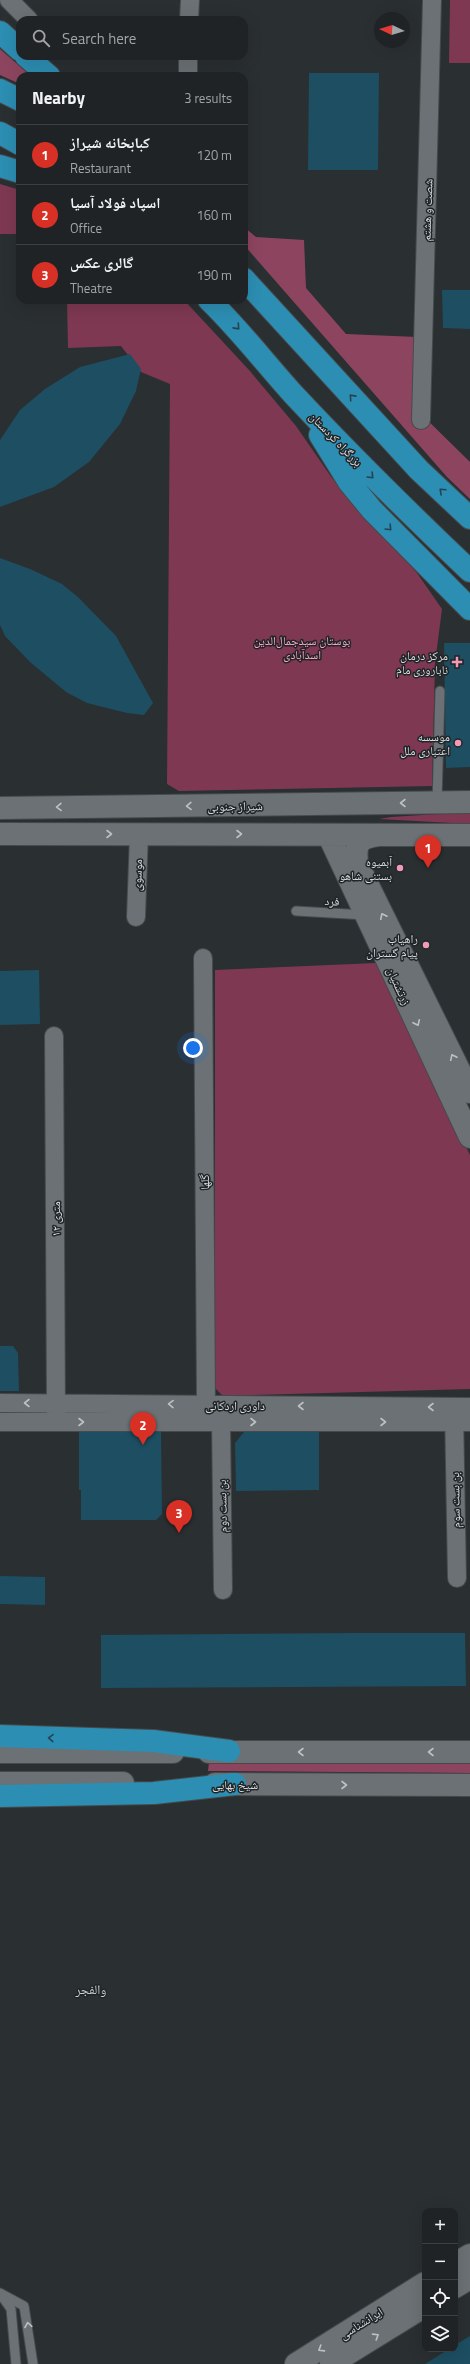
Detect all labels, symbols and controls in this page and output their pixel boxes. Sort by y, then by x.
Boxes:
north arrow [374,12,410,48]
search box [16,16,248,60]
icon: search [30,27,52,49]
text: Search here [62,27,136,50]
text: Nearby [32,85,85,111]
text: 3 results [184,88,232,108]
text: کبابخانه شیراز [70,131,150,154]
text: 1 [41,145,49,165]
text: 120 m [196,145,232,165]
text: Restaurant [70,158,131,178]
street label: شصت و هشتم [416,178,438,242]
text: اسپاد فولاد آسیا [70,191,161,214]
text: 2 [41,205,49,225]
text: 160 m [196,205,232,225]
text: Office [70,218,102,238]
text: گالری عکس [70,251,133,274]
text: 3 [41,265,49,285]
text: 190 m [196,265,232,285]
text: Theatre [70,278,112,298]
one-way arrow [232,323,239,330]
one-way arrow [349,394,357,402]
street label: بزرگراه کردستان [305,407,367,471]
one-way arrow [366,471,374,479]
one-way arrow [439,488,447,496]
one-way arrow [384,523,392,531]
park label: بوستان سیدجمال‌الدین اسدآبادی [254,631,350,664]
place label: مرکز درمان ناباروری مام [396,646,448,679]
marker: مرکز درمان ناباروری مام [451,656,463,668]
place label: موسسه اعتباری ملل [400,727,450,760]
marker: موسسه اعتباری ملل [453,738,463,748]
street label: شیراز جنوبی [207,796,263,816]
one-way arrow [400,799,406,807]
one-way arrow [186,802,192,810]
one-way arrow [56,803,62,812]
one-way arrow [106,830,112,838]
one-way arrow [236,830,242,838]
pin: 1 [415,835,441,868]
place label: آبمیوه بستنی شاهو [339,852,393,885]
street label: موسوی [127,859,147,891]
marker: آبمیوه بستنی شاهو [395,863,405,873]
street label: فرد [324,891,340,911]
one-way arrow [380,912,388,920]
place label: راهیاب پیام گستران [366,929,418,962]
marker: راهیاب پیام گستران [421,940,431,950]
street label: زرتشتیان [382,964,416,1008]
one-way arrow [412,1019,420,1026]
your location [183,1038,203,1058]
one-way arrow [450,1054,458,1062]
street label: گلها [195,1174,214,1190]
street label: ۱۲ متری [46,1201,65,1237]
street label: داوری اردکانی [205,1396,265,1415]
one-way arrow [24,1399,30,1407]
one-way arrow [168,1400,174,1408]
one-way arrow [298,1401,304,1410]
one-way arrow [428,1403,434,1411]
pin: 2 [130,1412,156,1445]
one-way arrow [78,1418,84,1426]
one-way arrow [250,1418,256,1426]
one-way arrow [380,1418,386,1426]
street label: بن بست سوم [445,1472,465,1528]
street label: بن بست دوم [212,1479,232,1533]
pin: 3 [166,1500,192,1533]
one-way arrow [48,1733,54,1742]
one-way arrow [298,1748,304,1756]
one-way arrow [428,1748,434,1756]
street label: شیخ بهایی [212,1775,258,1794]
one-way arrow [341,1781,347,1789]
district label: والفجر [75,1979,106,1999]
map controls [422,2208,458,2352]
button: + [422,2208,458,2244]
button: − [422,2244,458,2280]
button: locate [422,2280,458,2316]
street label: ایرانشناسی [335,2302,387,2344]
button: layers [422,2316,458,2352]
one-way arrow [24,2322,33,2329]
one-way arrow [372,2333,379,2341]
one-way arrow [318,2344,325,2351]

